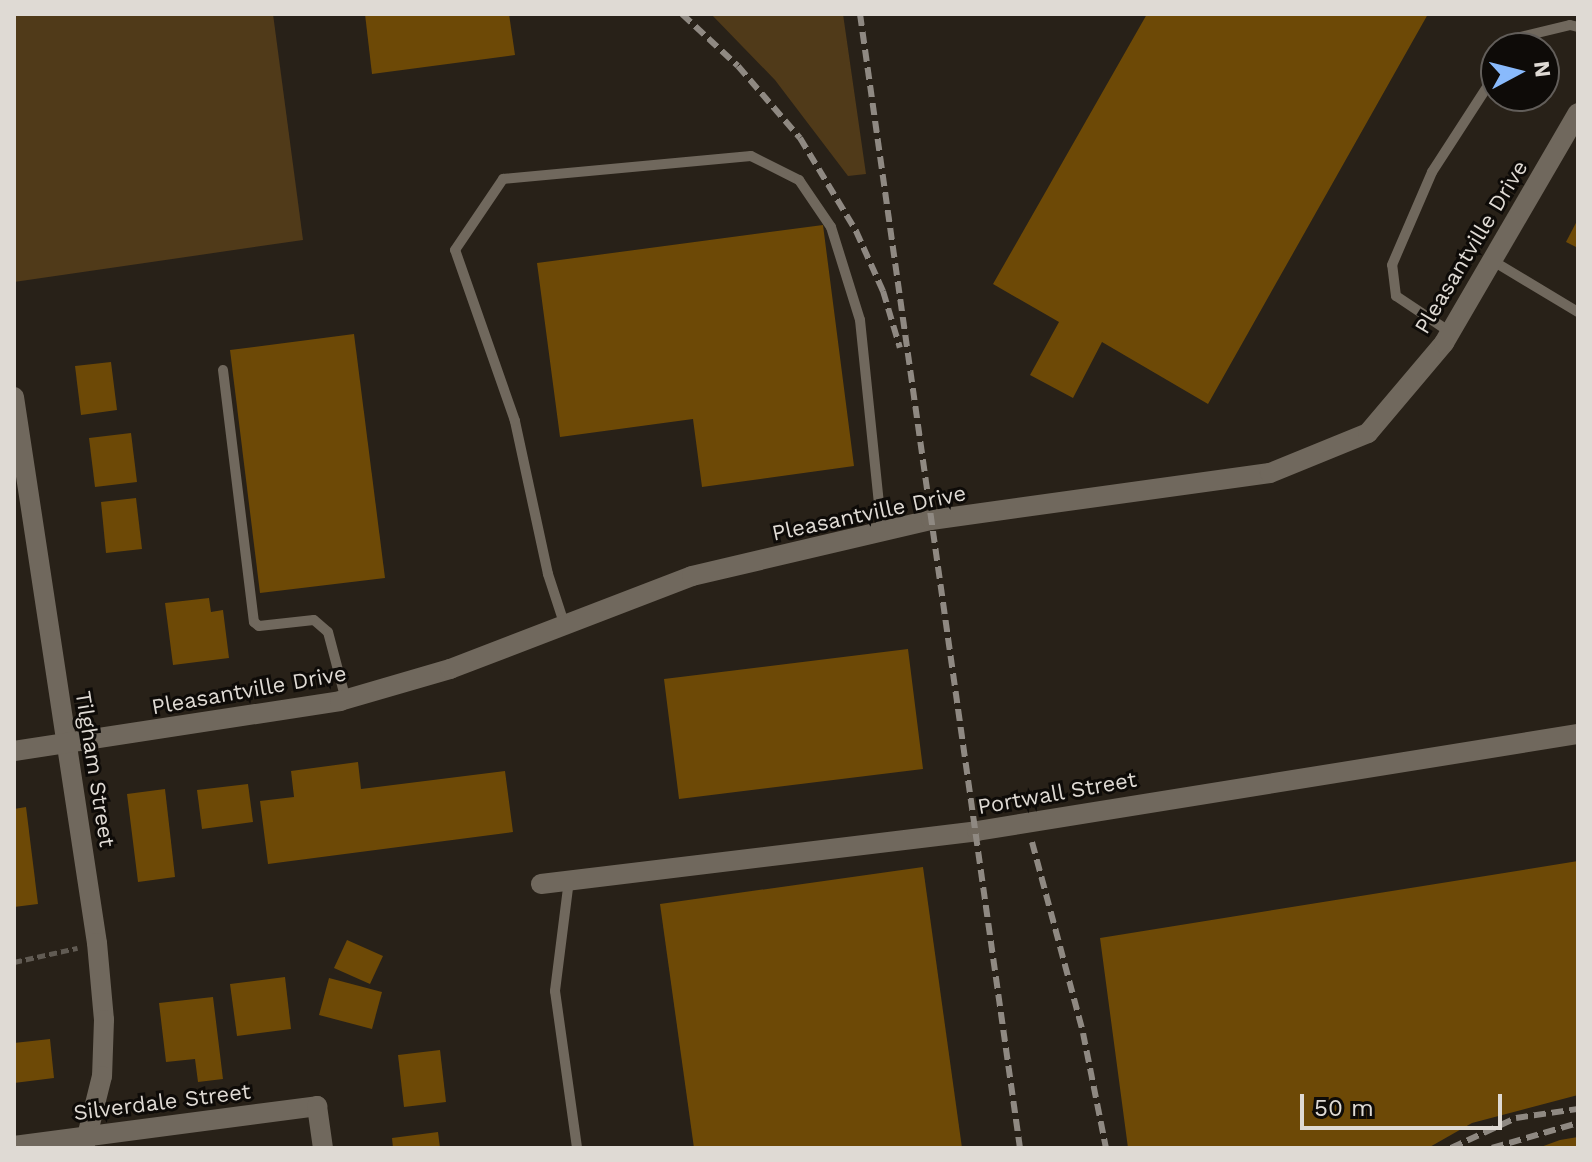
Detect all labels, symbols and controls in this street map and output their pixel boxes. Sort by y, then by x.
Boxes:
north arrow [1480,32,1560,112]
text: N [1529,60,1556,79]
street label: Pleasantville Drive [1409,155,1533,339]
street label: Pleasantville Drive [770,480,968,546]
street label: Pleasantville Drive [149,660,349,720]
street label: Tilgham Street [70,689,120,849]
street label: Portwall Street [975,766,1139,820]
street label: Silverdale Street [72,1078,252,1126]
scale bar [1304,1078,1506,1128]
text: 50 m [1314,1094,1374,1122]

